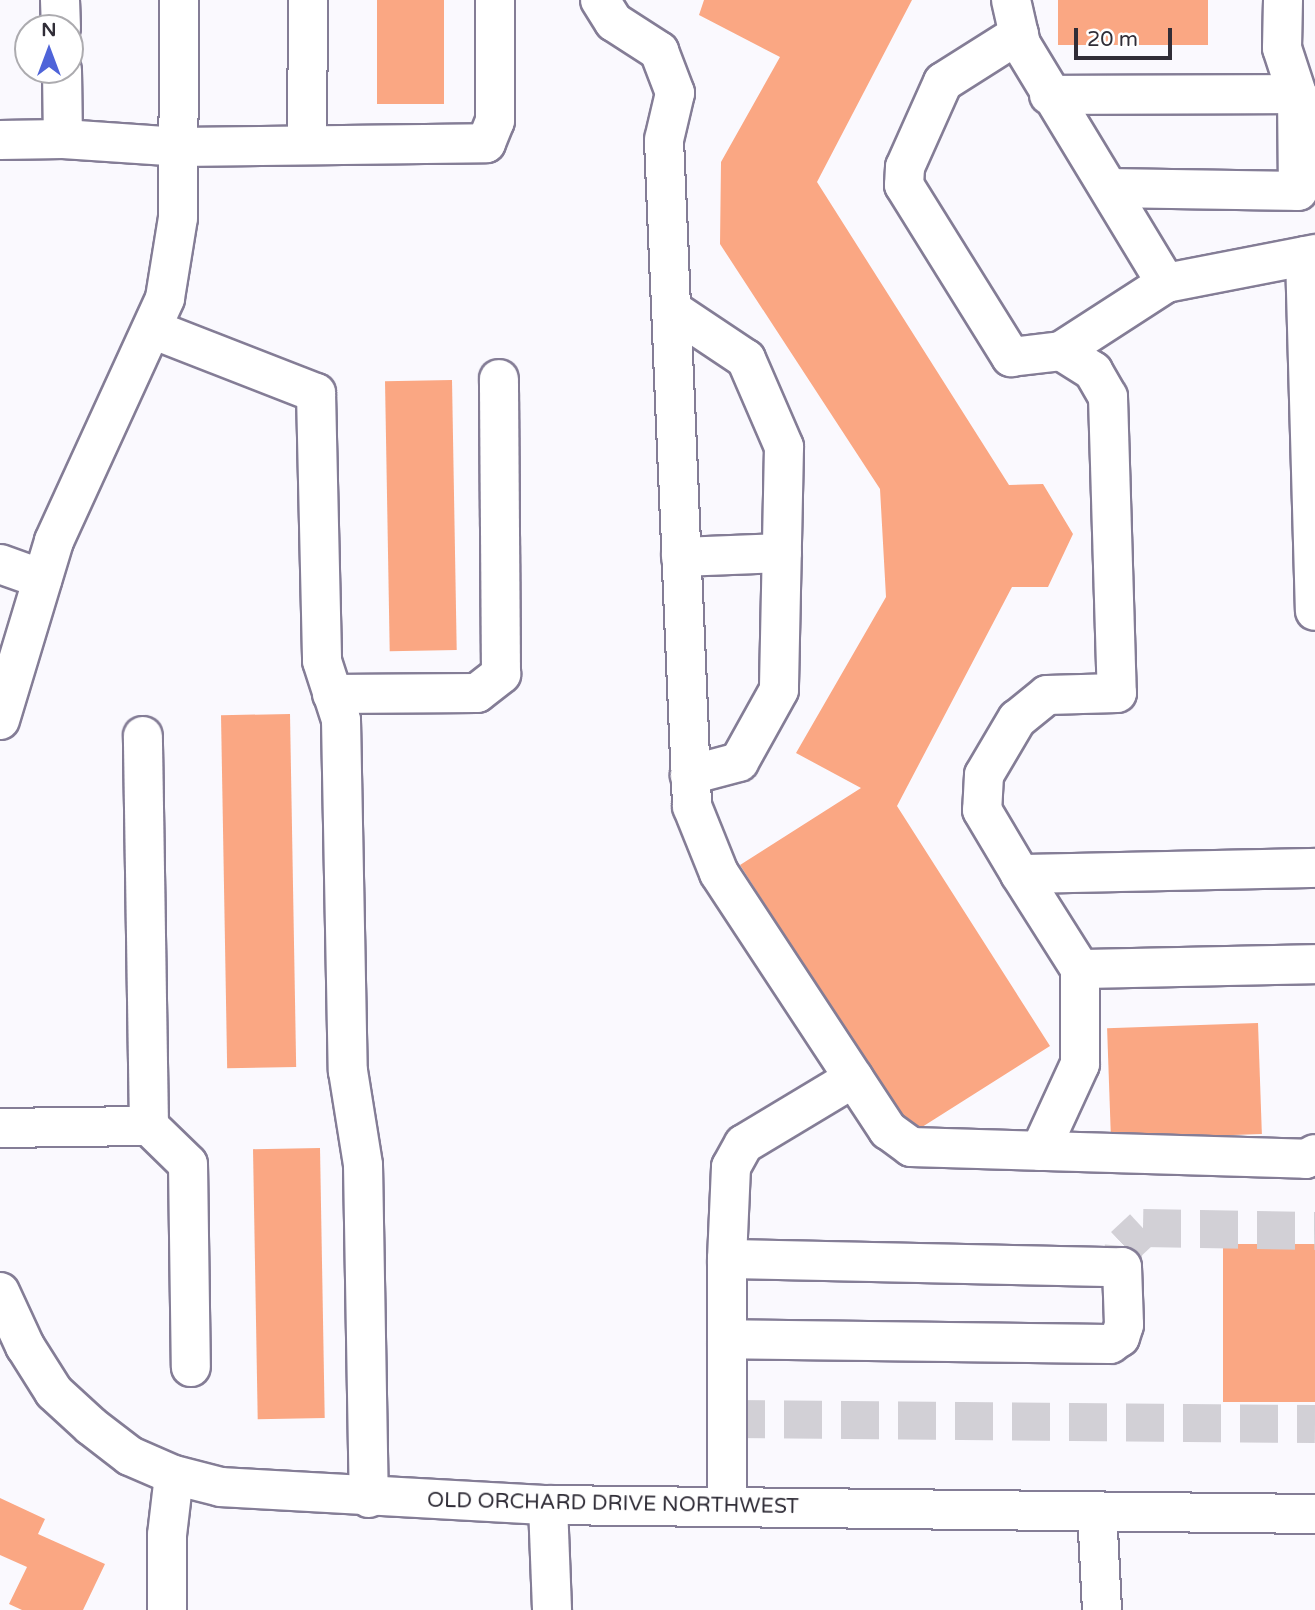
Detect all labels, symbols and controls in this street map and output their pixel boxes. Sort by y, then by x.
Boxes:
north arrow [14,14,84,84]
scale bar [1077,14,1175,58]
text: N [41,19,57,41]
text: 20 m [1087,27,1138,52]
street label: OLD ORCHARD DRIVE NORTHWEST [427,1488,799,1520]

